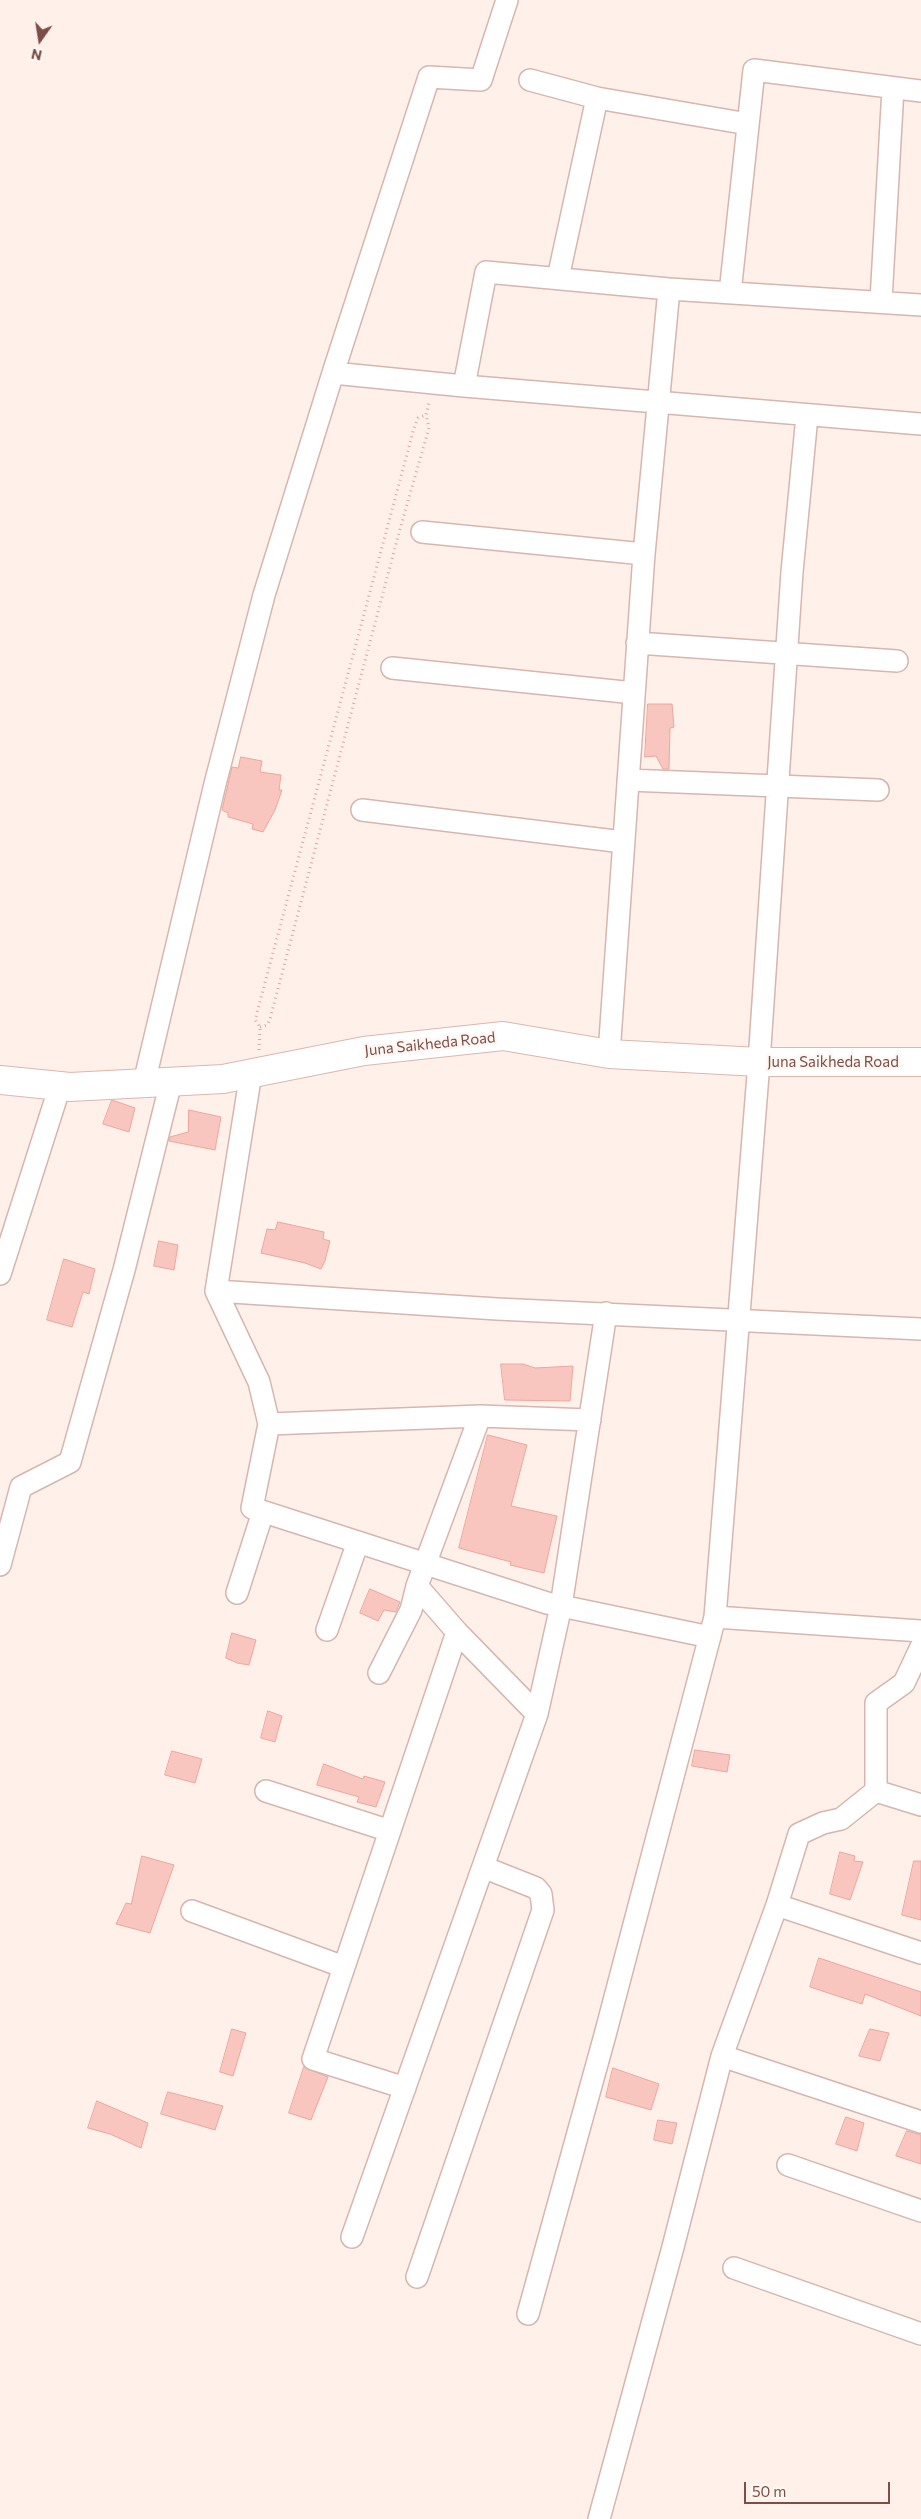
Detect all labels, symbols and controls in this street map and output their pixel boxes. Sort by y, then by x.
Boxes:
north arrow [15,15,65,65]
text: N [29,46,44,65]
street label: Juna Saikheda Road [364,1028,496,1060]
street label: Juna Saikheda Road [767,1053,899,1071]
scale bar [746,2472,892,2504]
text: 50 m [752,2482,786,2500]

